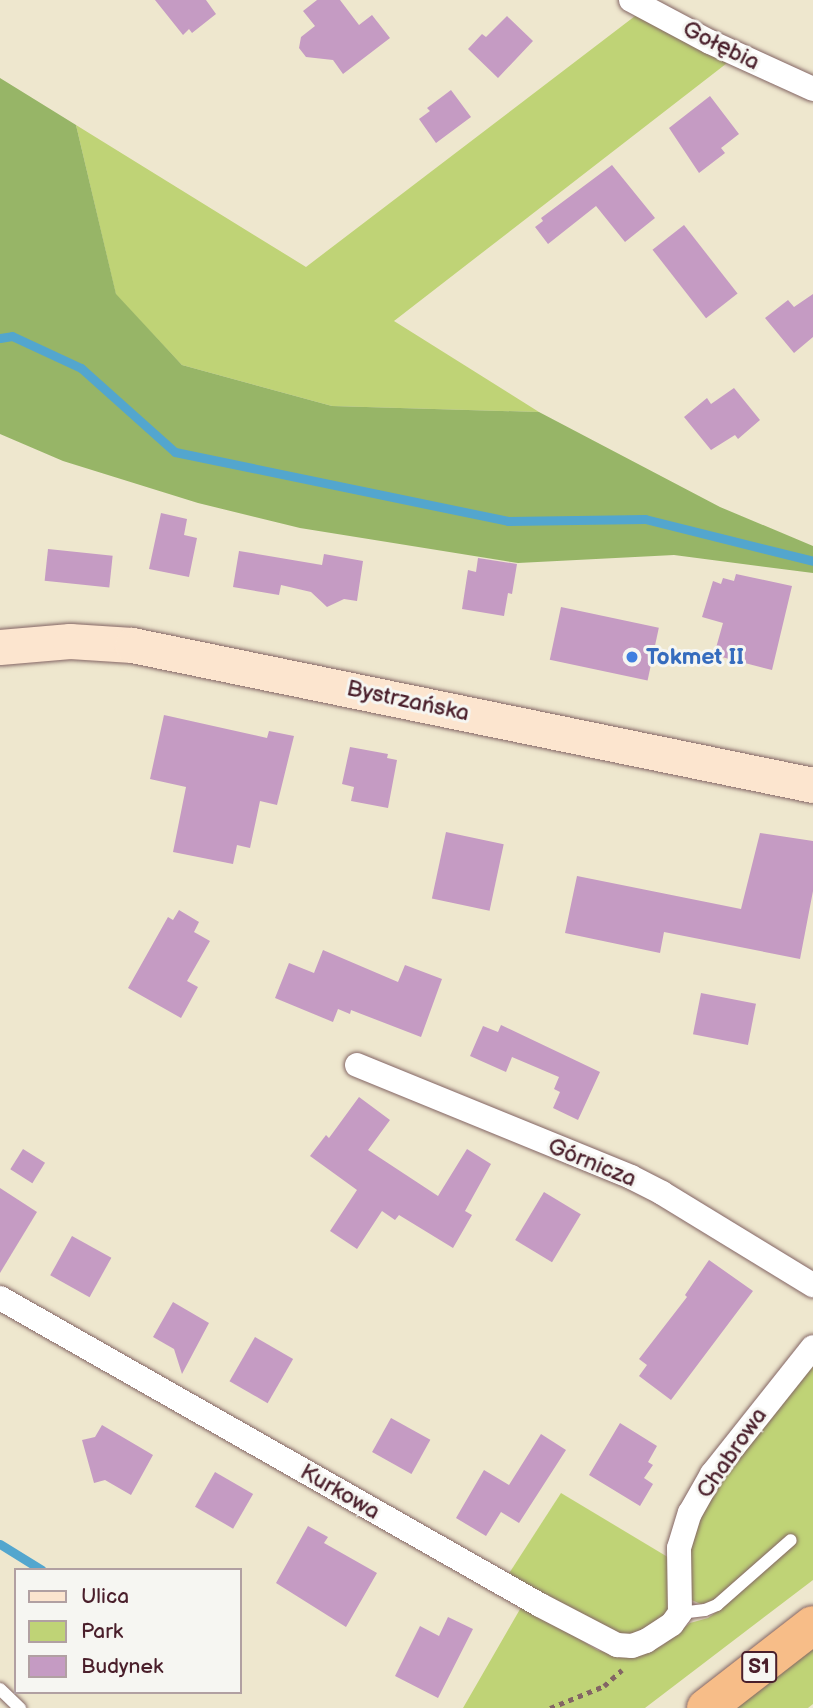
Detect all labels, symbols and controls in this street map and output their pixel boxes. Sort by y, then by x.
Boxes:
street label: Gołębia [678,16,764,76]
place label: Tokmet II [646,643,744,671]
marker: Tokmet II [624,649,640,665]
street label: Bystrzańska [344,675,472,727]
street label: Górnicza [544,1133,640,1193]
street label: Chabrowa [691,1402,773,1504]
street label: Kurkowa [295,1458,385,1526]
legend [14,1568,242,1694]
text: Ulica [81,1584,129,1609]
text: Park [81,1619,123,1644]
road number: S1 [740,1650,778,1684]
text: Budynek [81,1654,163,1679]

